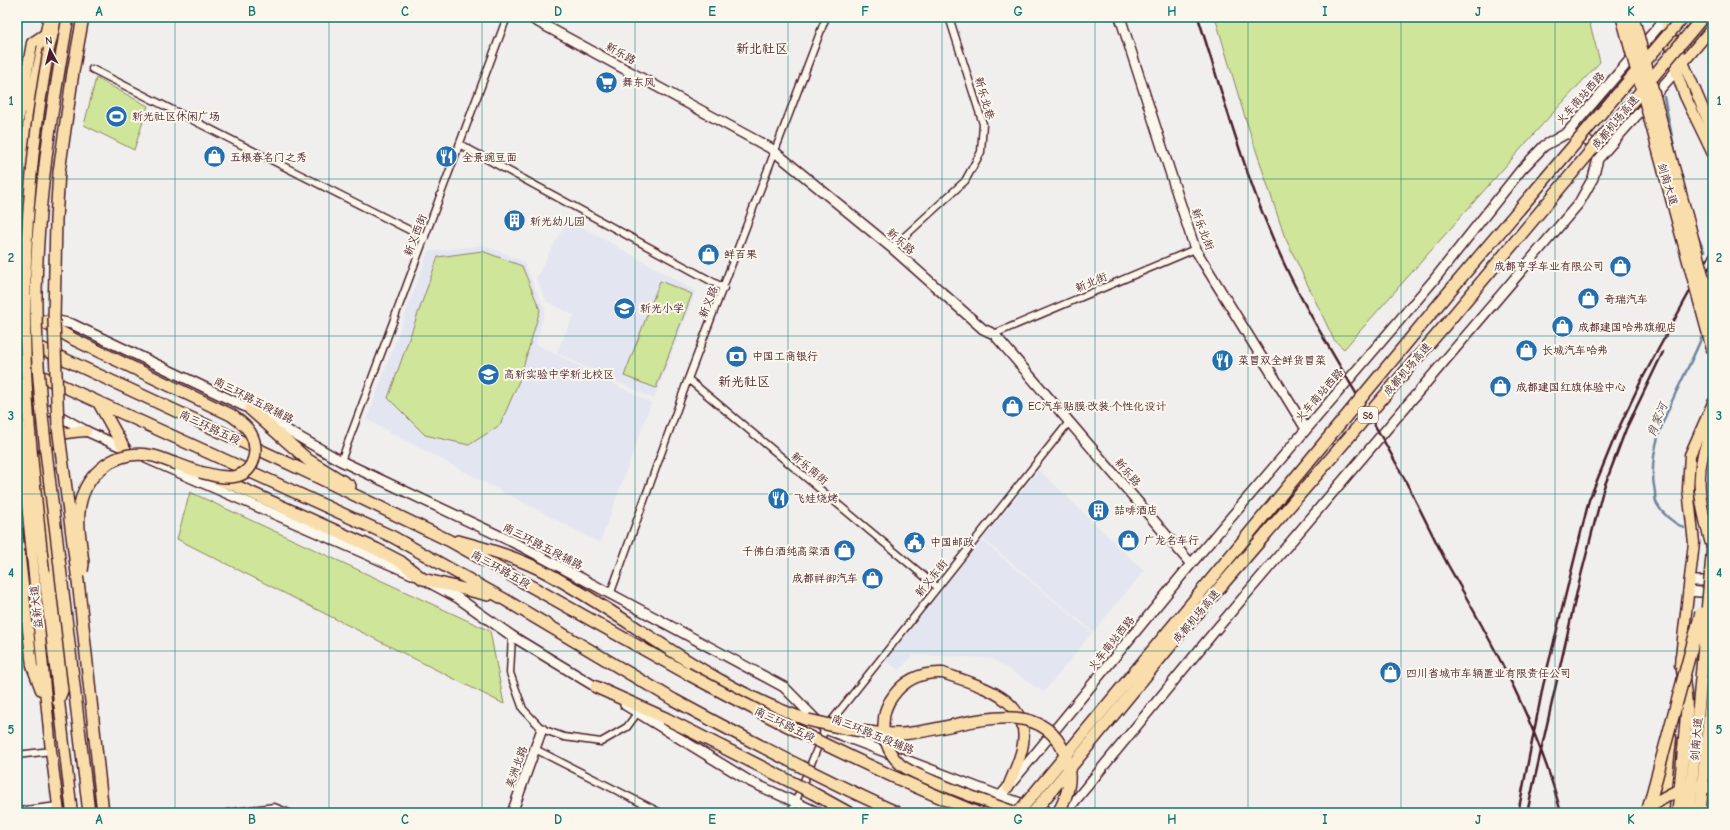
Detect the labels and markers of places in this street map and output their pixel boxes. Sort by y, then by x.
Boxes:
supermarket icon: 舞东风 [594,69,620,95]
place label: 舞东风 [622,76,655,89]
sports icon: 新光社区休闲广场 [103,103,129,129]
place label: 新光社区休闲广场 [132,110,220,123]
shop icon: 五粮春名门之秀 [202,144,228,170]
restaurant icon: 全景豌豆面 [433,144,459,170]
place label: 五粮春名门之秀 [230,151,307,164]
place label: 全景豌豆面 [462,151,517,164]
building icon: 新光幼儿园 [502,208,528,234]
place label: 新光幼儿园 [530,215,585,228]
shop icon: 鲜百果 [696,241,722,267]
place label: 鲜百果 [724,248,757,261]
shop icon: 成都亨孚车业有限公司 [1607,253,1633,279]
place label: 成都亨孚车业有限公司 [1494,260,1604,273]
shop icon: 奇瑞汽车 [1575,286,1601,312]
place label: 奇瑞汽车 [1604,293,1648,306]
school or university icon: 新光小学 [612,295,638,321]
place label: 新光小学 [640,302,684,315]
shop icon: 成都建国哈弗旗舰店 [1550,314,1576,340]
place label: 成都建国哈弗旗舰店 [1578,321,1677,334]
shop icon: 长城汽车哈弗 [1513,337,1539,363]
bank icon: 中国工商银行 [723,343,749,369]
place label: 长城汽车哈弗 [1542,344,1608,357]
restaurant icon: 菜冒双全鲜货冒菜 [1210,347,1236,373]
place label: 中国工商银行 [752,350,818,363]
place label: 菜冒双全鲜货冒菜 [1238,354,1326,367]
school or university icon: 高新实验中学新北校区 [476,361,502,387]
place label: 高新实验中学新北校区 [504,368,614,381]
shop icon: 成都建国红旗体验中心 [1488,374,1514,400]
place label: 成都建国红旗体验中心 [1516,381,1626,394]
shop icon: EC汽车贴膜·改装·个性化设计 [1000,393,1026,419]
place label: EC汽车贴膜·改装·个性化设计 [1028,400,1166,413]
restaurant icon: 飞娃烧烤 [766,485,792,511]
place label: 飞娃烧烤 [794,492,838,505]
building icon: 喆啡酒店 [1086,497,1112,523]
place label: 喆啡酒店 [1114,504,1158,517]
shop icon: 广龙名车行 [1115,527,1141,553]
public building icon: 中国邮政 [901,529,927,555]
place label: 广龙名车行 [1144,534,1199,547]
place label: 中国邮政 [930,536,974,549]
shop icon: 千佛白酒纯高粱酒 [832,538,858,564]
place label: 千佛白酒纯高粱酒 [742,545,830,558]
shop icon: 成都祥御汽车 [860,565,886,591]
place label: 成都祥御汽车 [792,572,858,585]
shop icon: 四川省城市车辆置业有限责任公司 [1378,660,1404,686]
place label: 四川省城市车辆置业有限责任公司 [1406,667,1571,680]

